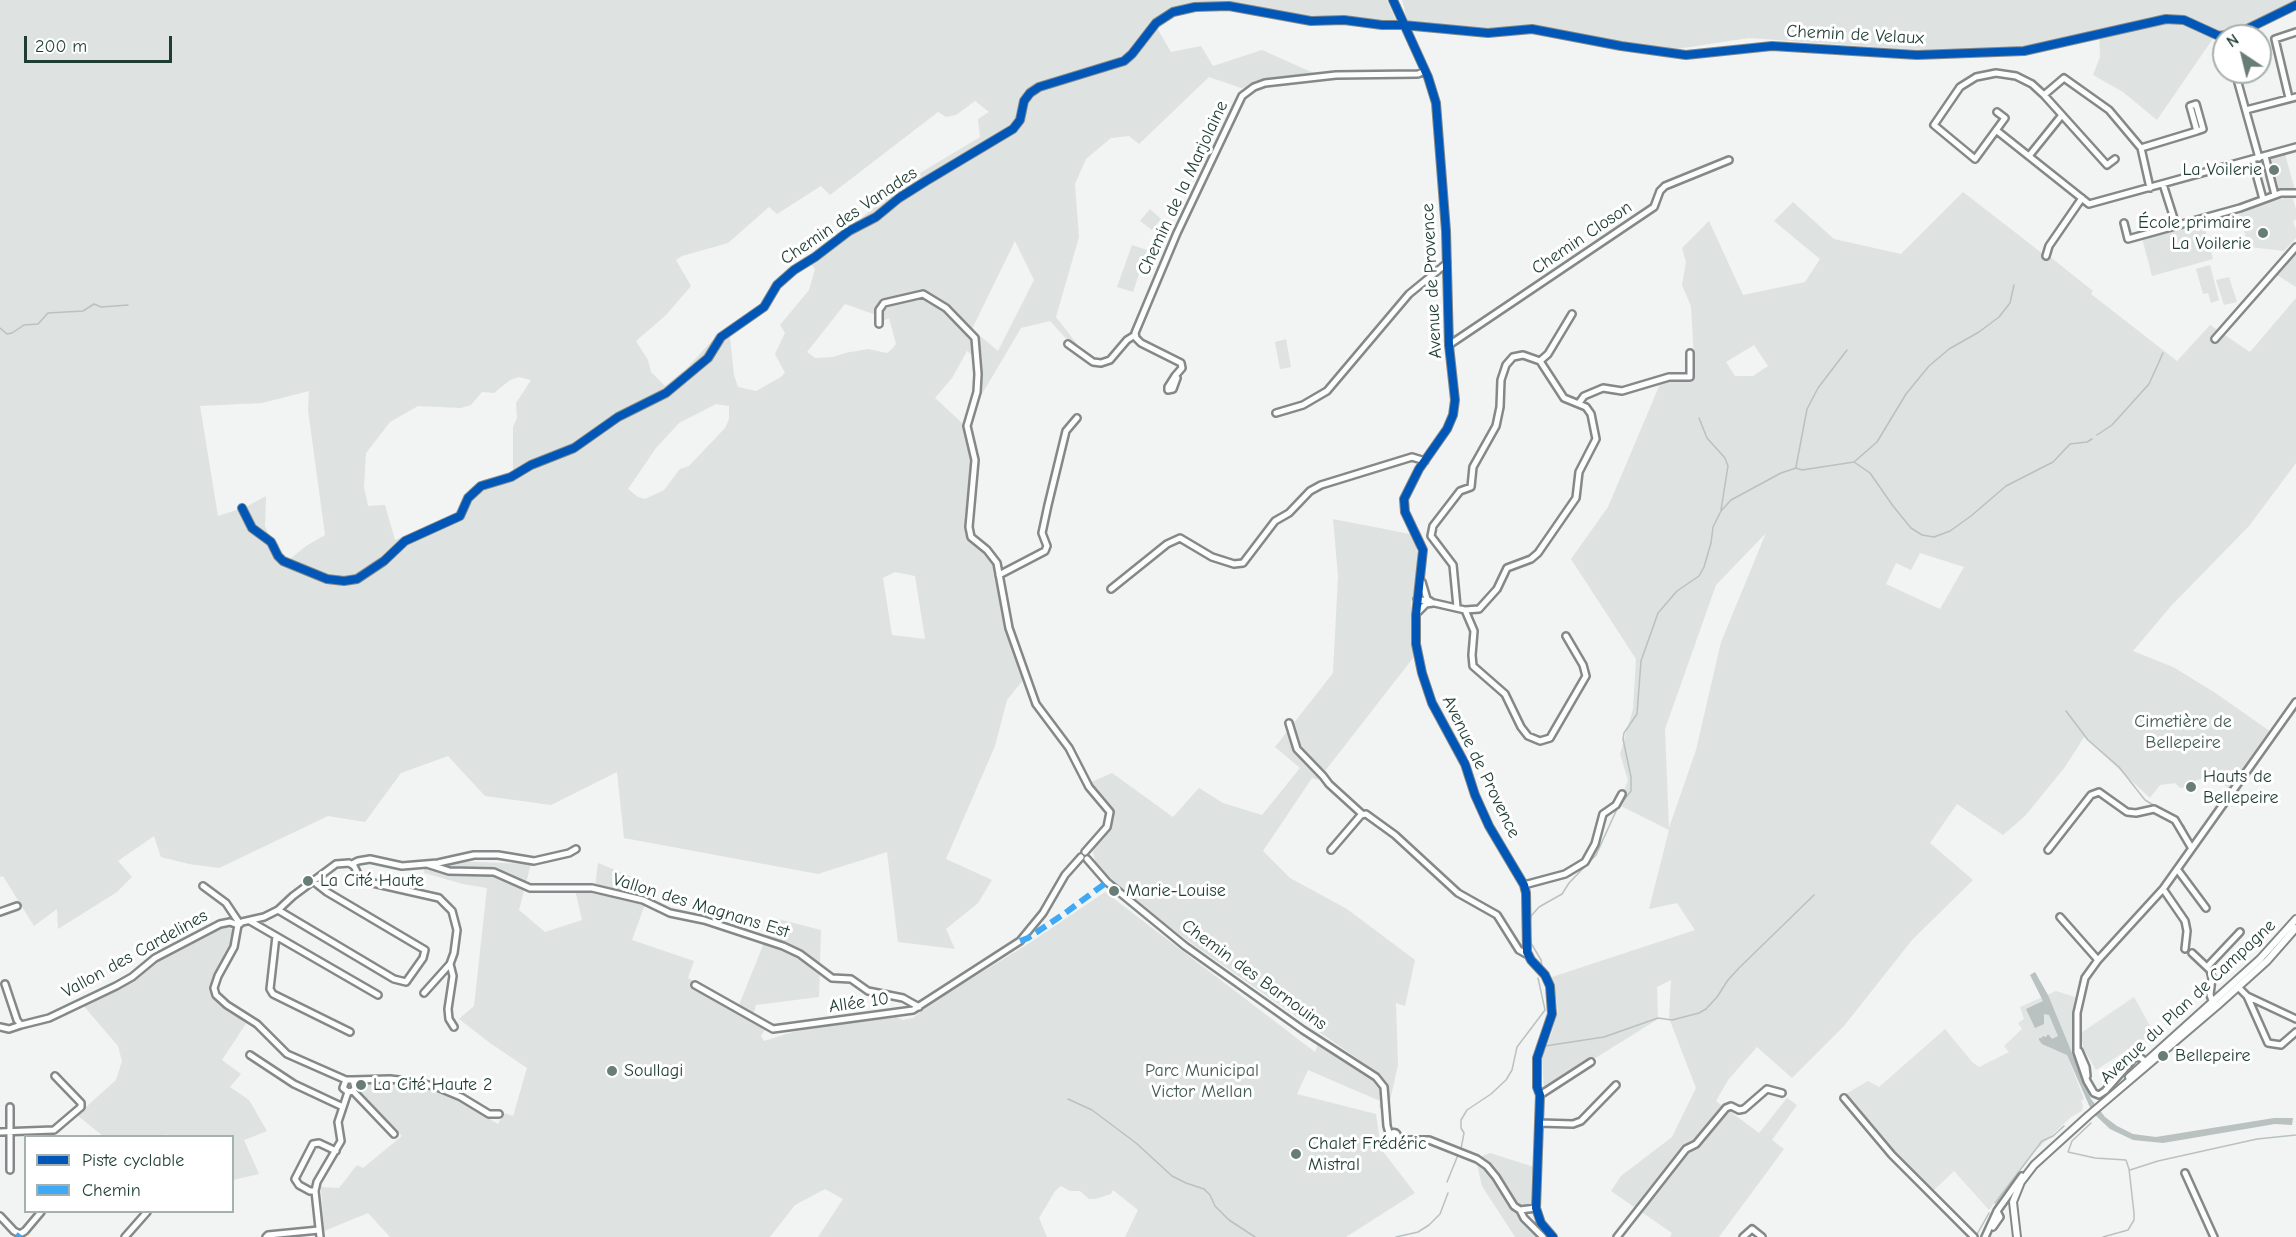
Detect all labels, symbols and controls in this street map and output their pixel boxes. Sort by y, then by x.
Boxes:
street label: Chemin de Velaux [1786,21,1924,49]
scale bar [27,24,176,62]
north arrow [2212,24,2272,84]
text: N [2223,31,2242,51]
text: 200 m [35,36,87,57]
street label: Chemin de la Marjolaine [1133,97,1233,279]
place label: La Voilerie [2183,159,2262,181]
street label: Chemin des Vanades [777,162,921,270]
marker: La Voilerie [2267,163,2281,177]
street label: Chemin Closon [1528,197,1636,279]
street label: Avenue de Provence [1417,203,1447,359]
place label: École primaire La Voilerie [2138,212,2251,254]
marker: École primaire La Voilerie [2256,226,2270,240]
street label: Avenue de Provence [1437,692,1525,842]
park label: Cimetière de Bellepeire [2134,711,2232,754]
place label: Hauts de Bellepeire [2203,766,2279,808]
marker: Hauts de Bellepeire [2184,780,2198,794]
street label: Vallon des Magnans Est [610,869,792,943]
place label: La Cité Haute [320,870,424,892]
marker: La Cité Haute [301,874,315,888]
place label: Marie-Louise [1126,880,1226,902]
marker: Marie-Louise [1107,884,1121,898]
street label: Vallon des Cardelines [58,905,212,1003]
street label: Chemin des Barnouins [1177,915,1331,1035]
street label: Avenue du Plan de Campagne [2096,915,2280,1089]
street label: Allée 10 [828,988,890,1018]
place label: Bellepeire [2175,1045,2251,1067]
marker: Bellepeire [2156,1049,2170,1063]
place label: Soullagi [624,1060,683,1082]
park label: Parc Municipal Victor Mellan [1145,1060,1259,1102]
marker: Soullagi [605,1064,619,1078]
place label: La Cité Haute 2 [373,1074,492,1096]
marker: La Cité Haute 2 [354,1078,368,1092]
place label: Chalet Frédéric Mistral [1308,1133,1427,1176]
legend [24,1135,234,1213]
marker: Chalet Frédéric Mistral [1289,1147,1303,1161]
text: Piste cyclable [82,1150,184,1171]
text: Chemin [82,1180,141,1201]

